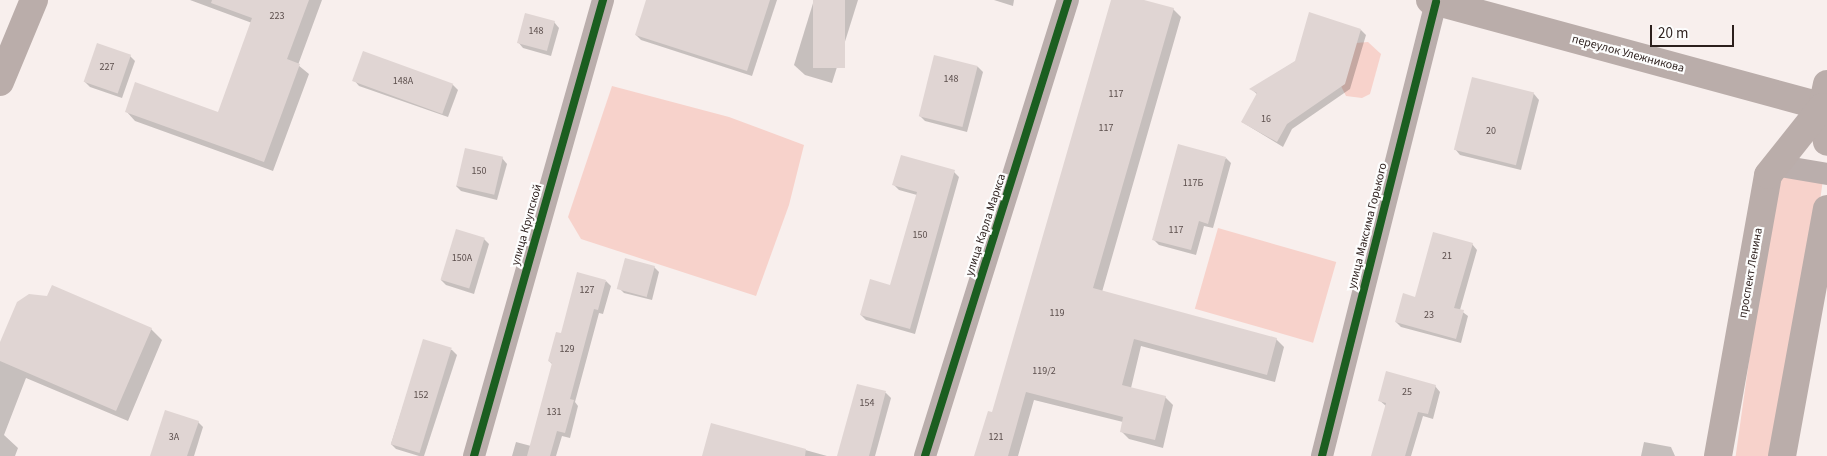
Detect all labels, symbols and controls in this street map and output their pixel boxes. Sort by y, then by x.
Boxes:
house number: 223 [270,11,284,23]
scale bar [1652,15,1736,47]
text: 20 m [1658,23,1688,44]
house number: 148 [529,26,543,38]
street label: переулок Улежникова [1570,32,1686,76]
house number: 227 [100,62,114,74]
house number: 148 [944,74,958,86]
house number: 148А [393,76,413,88]
house number: 117 [1109,89,1123,101]
house number: 16 [1261,114,1271,126]
house number: 117 [1099,123,1113,135]
house number: 20 [1486,126,1496,138]
street label: улица Максима Горького [1345,161,1391,291]
house number: 150 [472,166,486,178]
street label: улица Карла Маркса [963,172,1009,278]
house number: 117Б [1183,178,1203,190]
street label: улица Крупской [508,183,546,267]
house number: 117 [1169,225,1183,237]
street label: проспект Ленина [1736,227,1766,319]
house number: 150 [913,230,927,242]
house number: 21 [1442,251,1452,263]
house number: 150А [452,253,472,265]
house number: 127 [580,285,594,297]
house number: 119 [1050,308,1064,320]
house number: 23 [1424,310,1434,322]
house number: 129 [560,344,574,356]
house number: 119/2 [1032,366,1056,378]
house number: 25 [1402,387,1412,399]
house number: 152 [414,390,428,402]
house number: 154 [860,398,874,410]
house number: 131 [547,407,561,419]
house number: 3А [169,432,179,444]
house number: 121 [989,432,1003,444]

